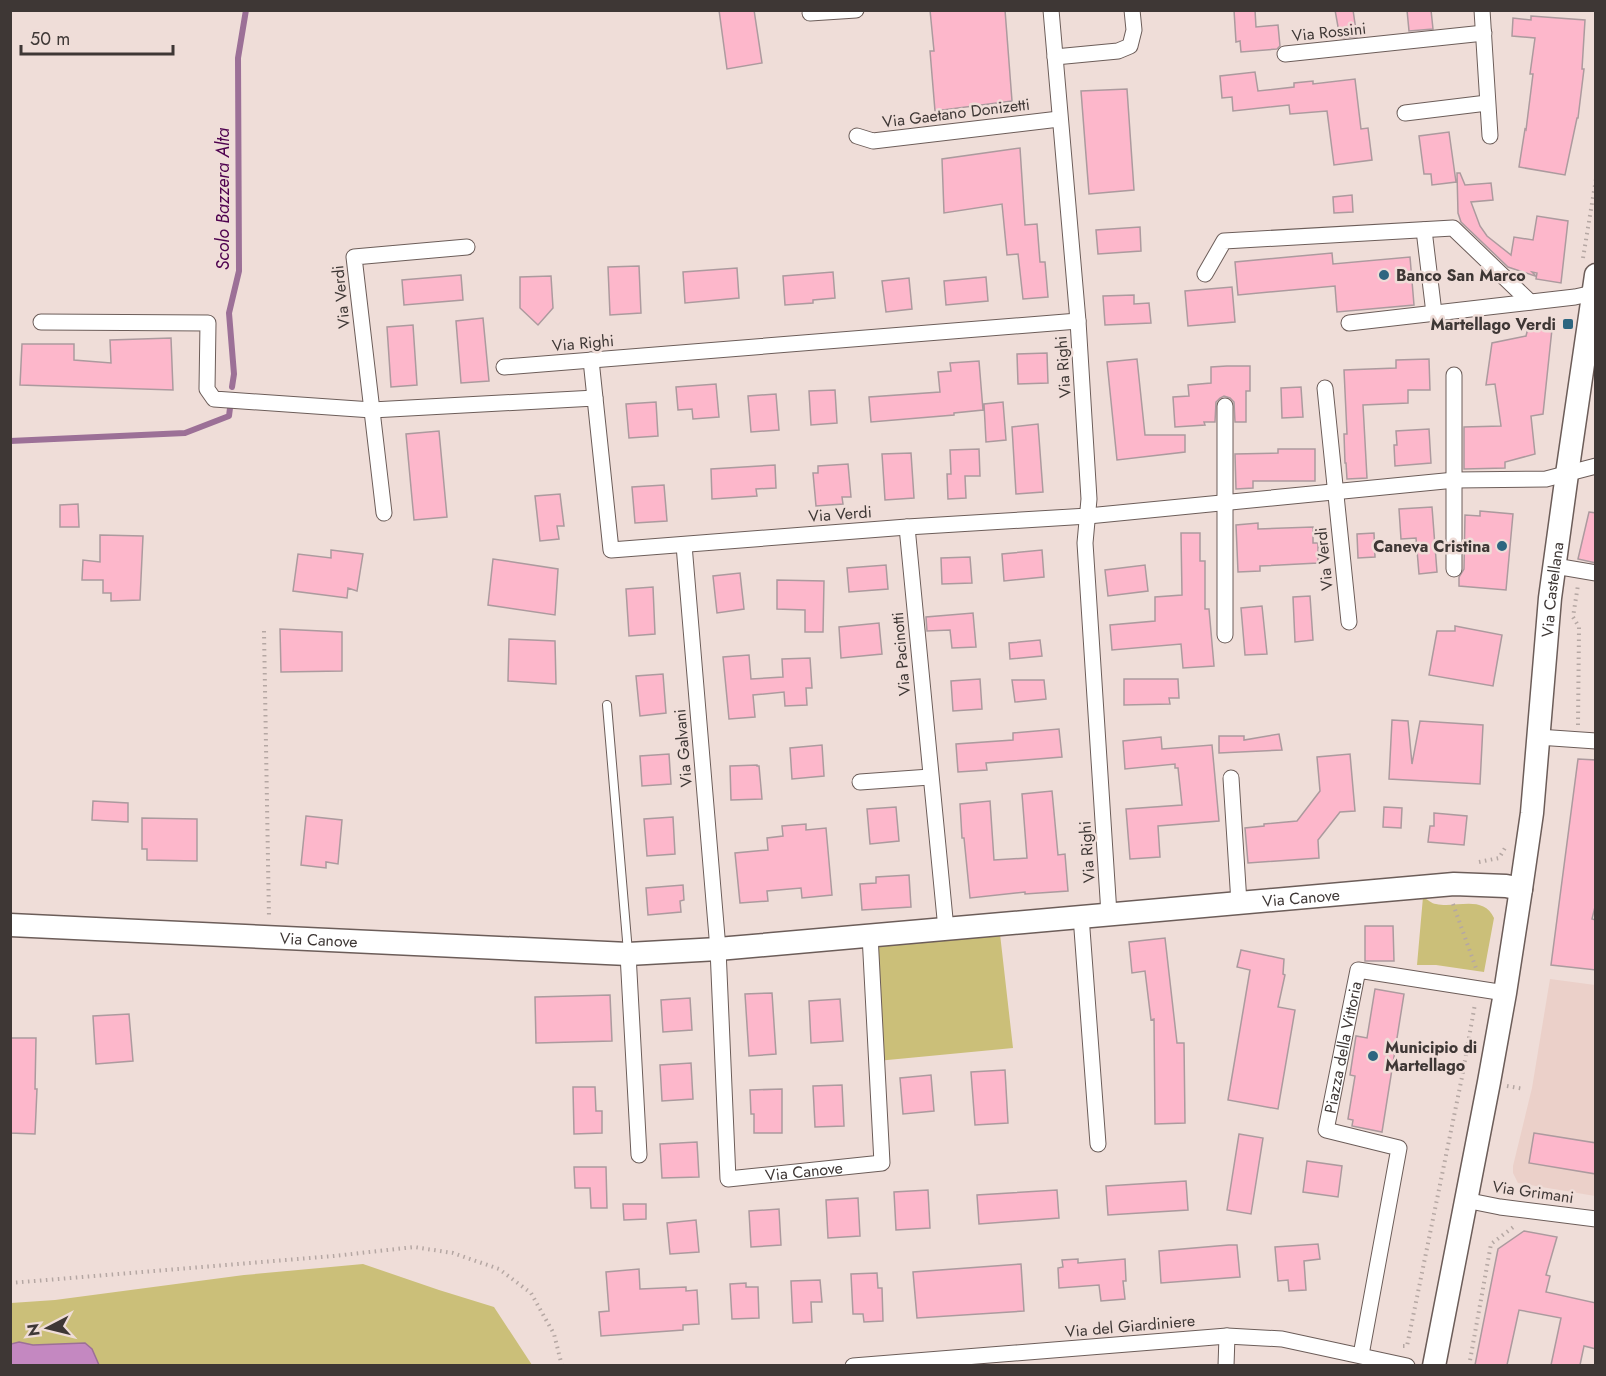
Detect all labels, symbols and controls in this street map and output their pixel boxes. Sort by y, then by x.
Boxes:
street label: Via Rossini [1291,17,1367,47]
scale bar [21,18,172,56]
text: 50 m [30,26,70,52]
street label: Via Gaetano Donizetti [881,93,1031,133]
water label: Scolo Bazzera Alta [210,128,236,270]
street label: Via Verdi [326,264,356,330]
place label: Banco San Marco [1396,264,1526,287]
marker: Banco San Marco [1377,268,1391,282]
place label: Martellago Verdi [1431,313,1556,336]
marker: Martellago Verdi [1561,317,1575,331]
street label: Via Righi [551,329,615,357]
street label: Via Righi [1049,335,1077,399]
street label: Via Verdi [808,500,872,528]
street label: Via Verdi [1309,526,1339,592]
place label: Caneva Cristina [1373,535,1490,558]
marker: Caneva Cristina [1495,539,1509,553]
street label: Via Castellana [1535,541,1569,638]
street label: Via Pacinotti [886,611,916,697]
street label: Via Galvani [668,708,698,788]
street label: Via Righi [1073,820,1101,884]
street label: Via Canove [1261,883,1341,912]
street label: Via Canove [279,926,358,953]
street label: Piazza della Vittoria [1318,979,1367,1115]
place label: Municipio di Martellago [1385,1036,1477,1077]
marker: Municipio di Martellago [1366,1049,1380,1063]
street label: Via Canove [764,1156,844,1187]
street label: Via Grimani [1491,1175,1575,1209]
north arrow [18,1298,78,1358]
street label: Via del Giardiniere [1064,1309,1196,1343]
text: N [21,1322,46,1337]

